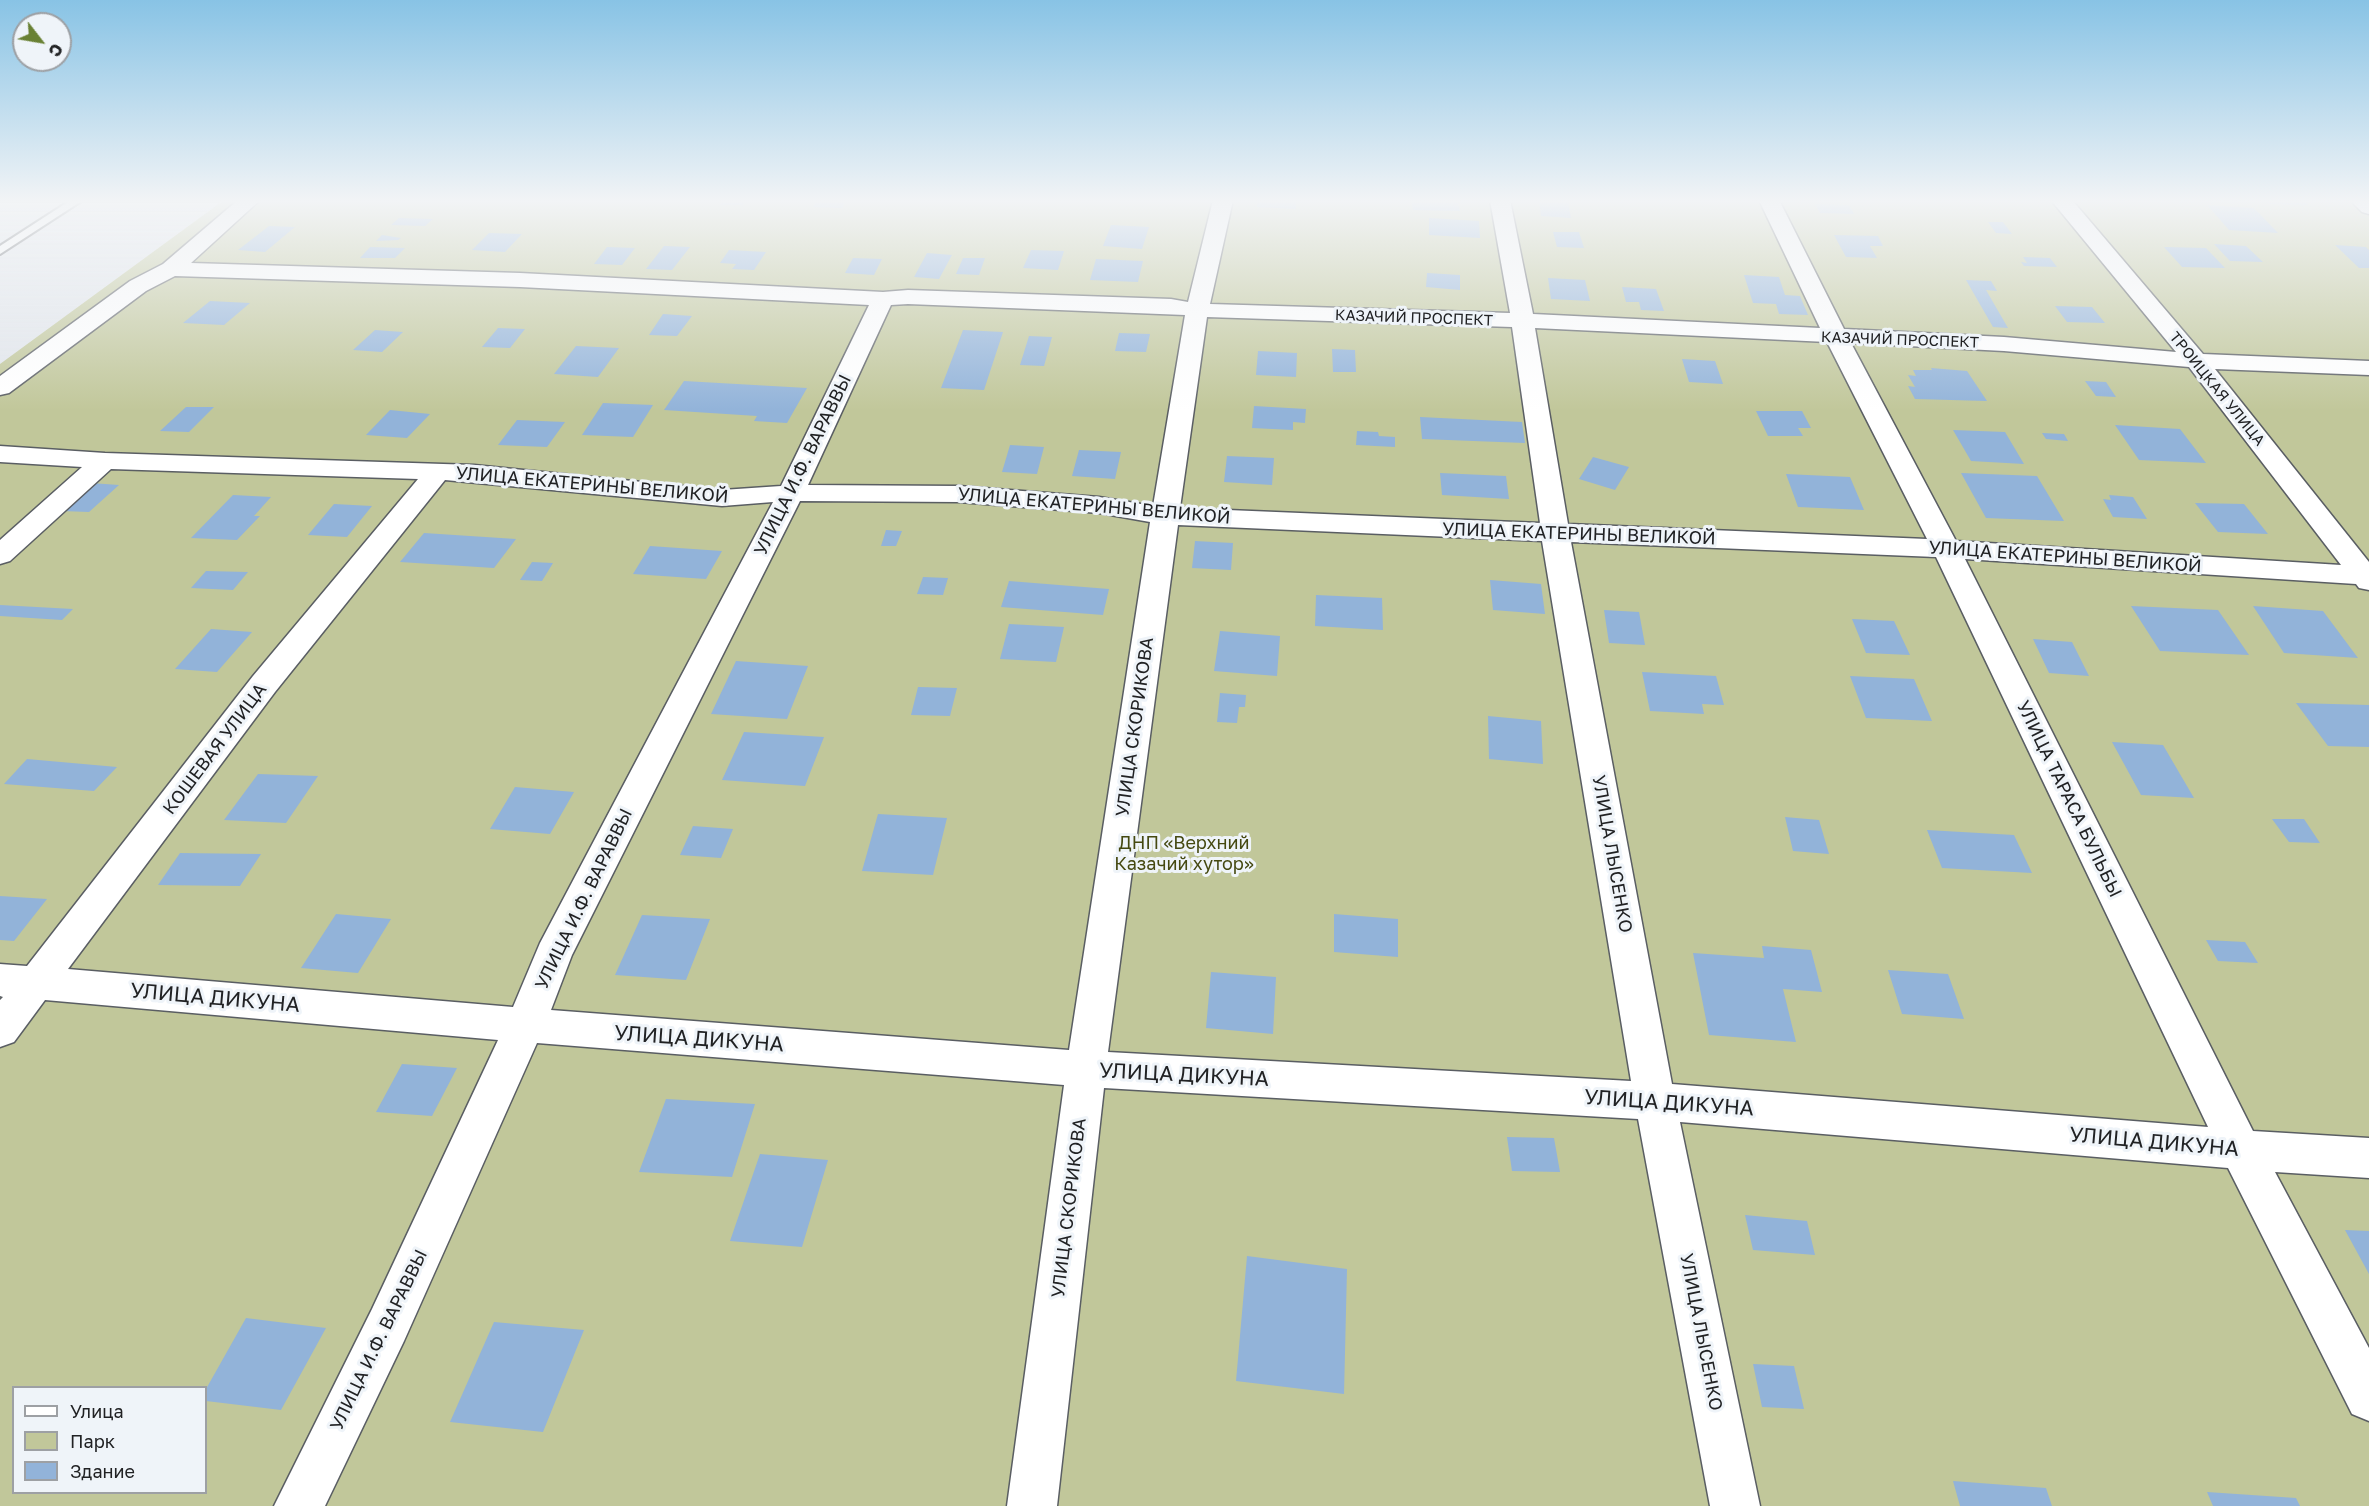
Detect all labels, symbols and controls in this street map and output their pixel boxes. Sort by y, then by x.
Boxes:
north arrow [12,12,72,72]
text: С [44,40,67,60]
street label: КАЗАЧИЙ ПРОСПЕКТ [1335,306,1493,330]
street label: КАЗАЧИЙ ПРОСПЕКТ [1821,328,1979,352]
street label: ТРОИЦКАЯ УЛИЦА [2166,328,2268,450]
street label: УЛИЦА И.Ф. ВАРАВВЫ [750,371,856,559]
street label: УЛИЦА ЕКАТЕРИНЫ ВЕЛИКОЙ [455,462,729,508]
street label: УЛИЦА ЕКАТЕРИНЫ ВЕЛИКОЙ [957,483,1231,529]
street label: УЛИЦА ЕКАТЕРИНЫ ВЕЛИКОЙ [1442,518,1716,550]
street label: УЛИЦА ЕКАТЕРИНЫ ВЕЛИКОЙ [1928,537,2202,577]
street label: УЛИЦА СКОРИКОВА [1112,636,1158,818]
street label: КОШЕВАЯ УЛИЦА [159,679,271,819]
street label: УЛИЦА ТАРАСА БУЛЬБЫ [2012,697,2126,901]
street label: УЛИЦА ЛЫСЕНКО [1587,773,1637,935]
street label: УЛИЦА И.Ф. ВАРАВВЫ [531,805,637,993]
park label: ДНП «Верхний Казачий хутор» [1114,832,1254,874]
street label: УЛИЦА ДИКУНА [129,978,301,1018]
street label: УЛИЦА ДИКУНА [613,1020,785,1058]
street label: УЛИЦА ДИКУНА [1098,1058,1270,1092]
street label: УЛИЦА ДИКУНА [1583,1084,1755,1122]
street label: УЛИЦА СКОРИКОВА [1047,1117,1091,1299]
street label: УЛИЦА ДИКУНА [2068,1122,2240,1162]
street label: УЛИЦА И.Ф. ВАРАВВЫ [326,1246,432,1434]
street label: УЛИЦА ЛЫСЕНКО [1675,1252,1727,1412]
legend [12,1386,207,1494]
text: Улица [70,1400,124,1422]
text: Парк [70,1430,115,1452]
text: Здание [70,1460,135,1482]

